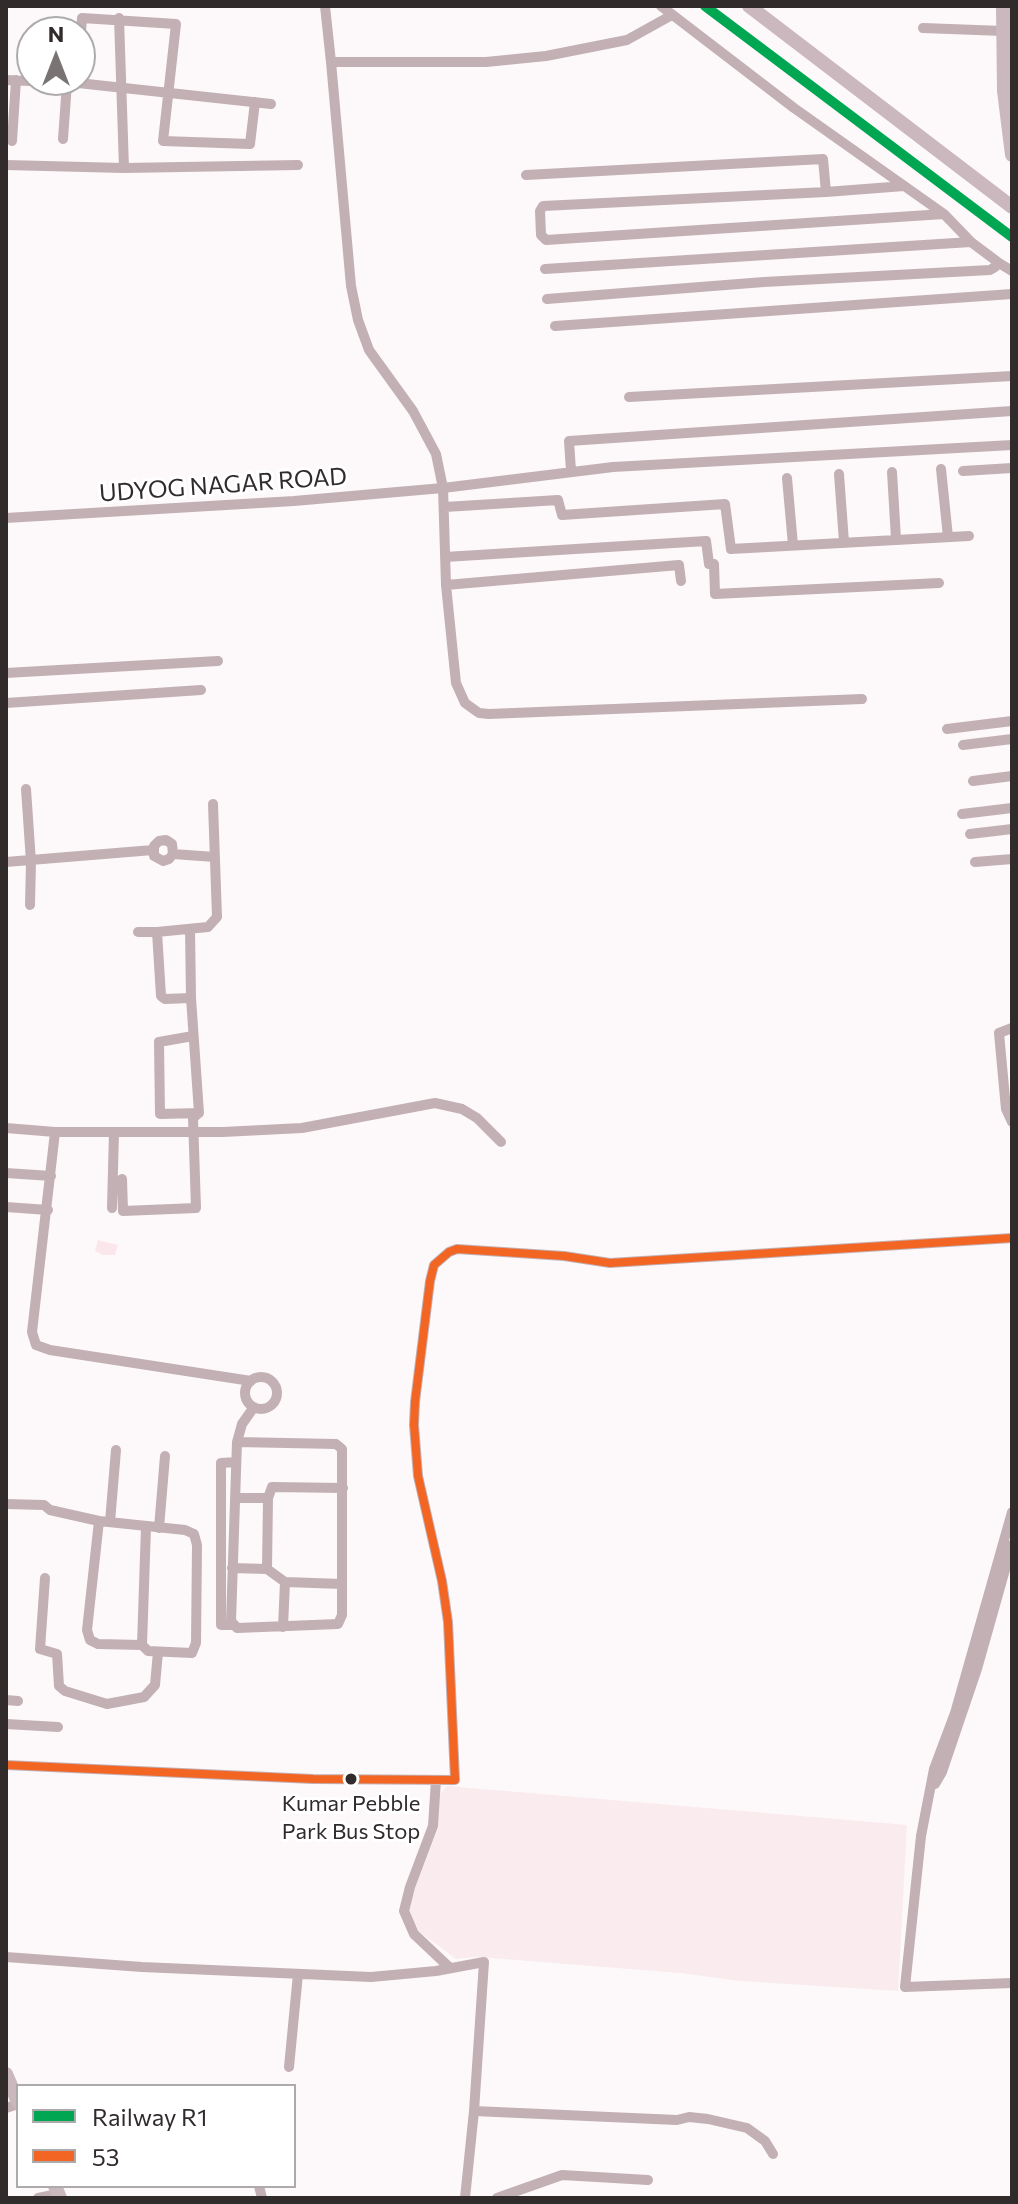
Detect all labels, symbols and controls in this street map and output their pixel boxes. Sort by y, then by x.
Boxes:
north arrow [16,16,96,96]
text: N [48,20,64,47]
street label: UDYOG NAGAR ROAD [98,462,348,508]
marker: Kumar Pebble Park Bus Stop [343,1771,359,1787]
place label: Kumar Pebble Park Bus Stop [282,1791,420,1842]
legend [16,2084,296,2188]
text: Railway R1 [92,2102,207,2131]
text: 53 [92,2142,119,2171]

